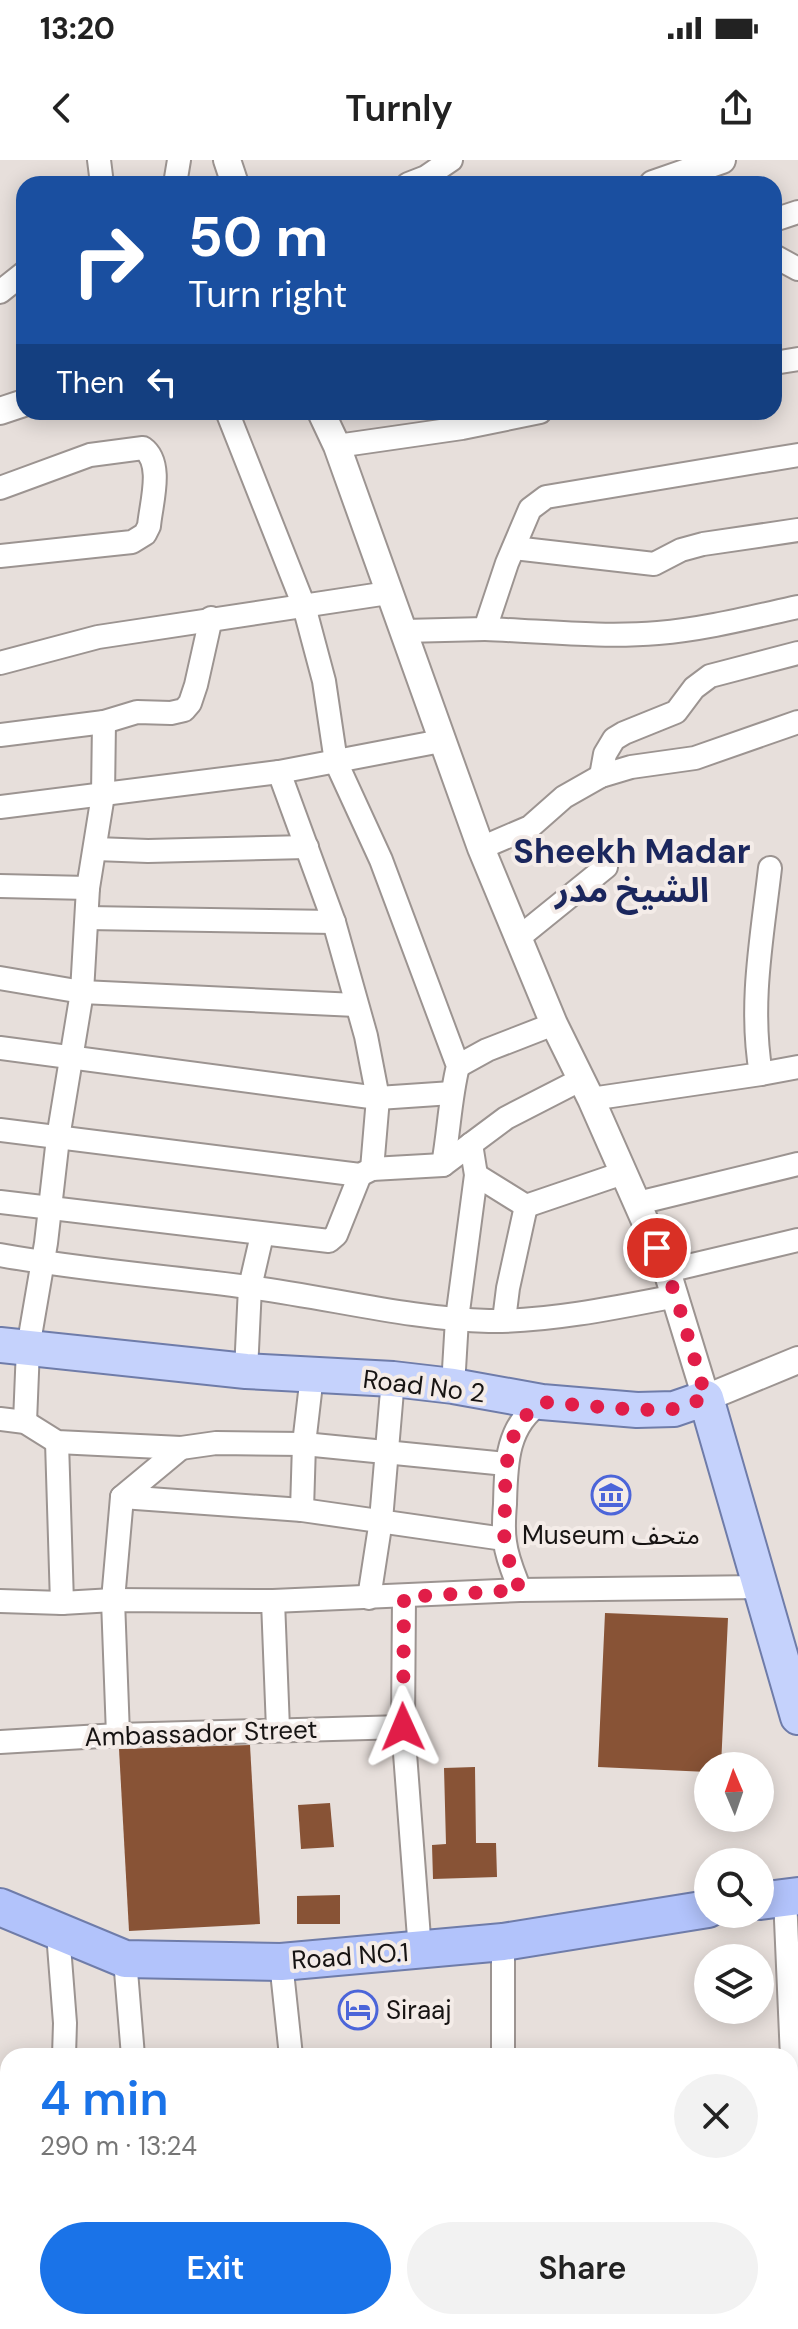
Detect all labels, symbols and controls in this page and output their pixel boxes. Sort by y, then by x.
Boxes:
text: 13:20 [40,9,115,48]
text: Turnly [345,85,453,132]
icon: back [40,86,84,130]
icon: share [714,86,758,130]
text: 50 m [188,200,328,273]
icon: right [56,208,160,312]
text: Turn right [188,271,347,318]
icon: left [140,360,184,404]
text: Then [56,363,124,402]
district label: Sheekh Madar الشيخ مدر [513,829,751,915]
pin [623,1214,691,1282]
icon: arrive [635,1226,679,1270]
street label: Road No 2 [361,1362,487,1410]
museum icon: Museum متحف [590,1474,632,1516]
place label: Museum متحف [522,1518,700,1552]
position arrow [361,1685,445,1769]
street label: Ambassador Street [84,1712,318,1754]
north arrow [694,1752,774,1832]
map controls [694,1752,774,2024]
button: search [694,1848,774,1928]
street label: Road NO.1 [290,1935,410,1977]
button: layers [694,1944,774,2024]
hotel icon: Siraaj [337,1989,379,2031]
place label: Siraaj [386,1993,452,2027]
text: 4 min [40,2067,168,2130]
button: close [674,2074,758,2158]
text: 290 m · 13:24 [40,2129,197,2163]
button: Exit [40,2222,391,2314]
button: Share [407,2222,758,2314]

